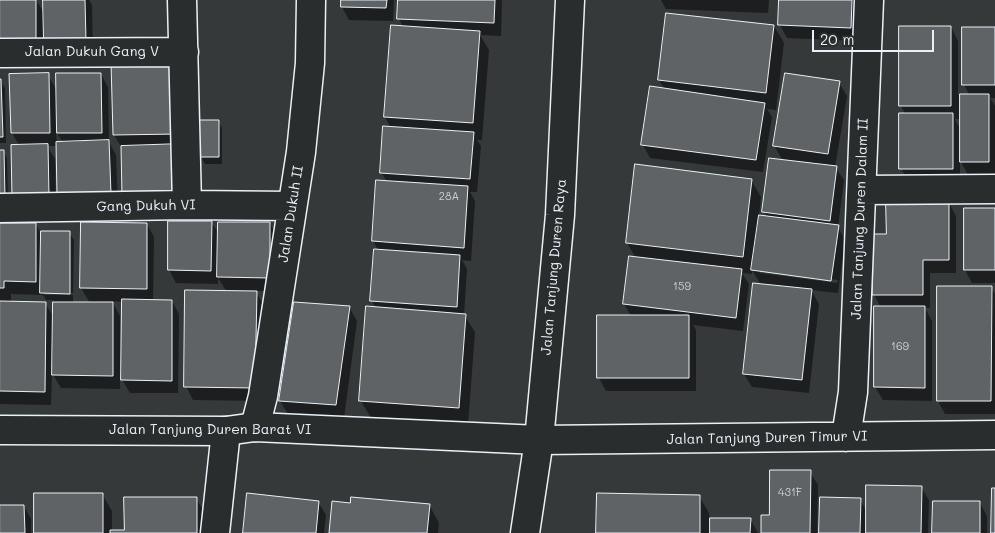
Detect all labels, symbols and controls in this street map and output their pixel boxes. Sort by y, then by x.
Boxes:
scale bar [815,20,938,52]
text: 20 m [820,29,854,49]
street label: Jalan Dukuh Gang V [25,44,159,60]
street label: Jalan Tanjung Duren Dalam II [848,118,872,320]
street label: Jalan Dukuh II [275,164,307,264]
street label: Jalan Tanjung Duren Raya [538,178,570,356]
house number: 28A [439,190,459,204]
street label: Gang Dukuh VI [96,197,196,215]
house number: 159 [673,280,691,294]
house number: 169 [891,340,909,354]
street label: Jalan Tanjung Duren Barat VI [109,422,311,438]
street label: Jalan Tanjung Duren Timur VI [667,428,867,448]
house number: 431F [778,486,802,500]

